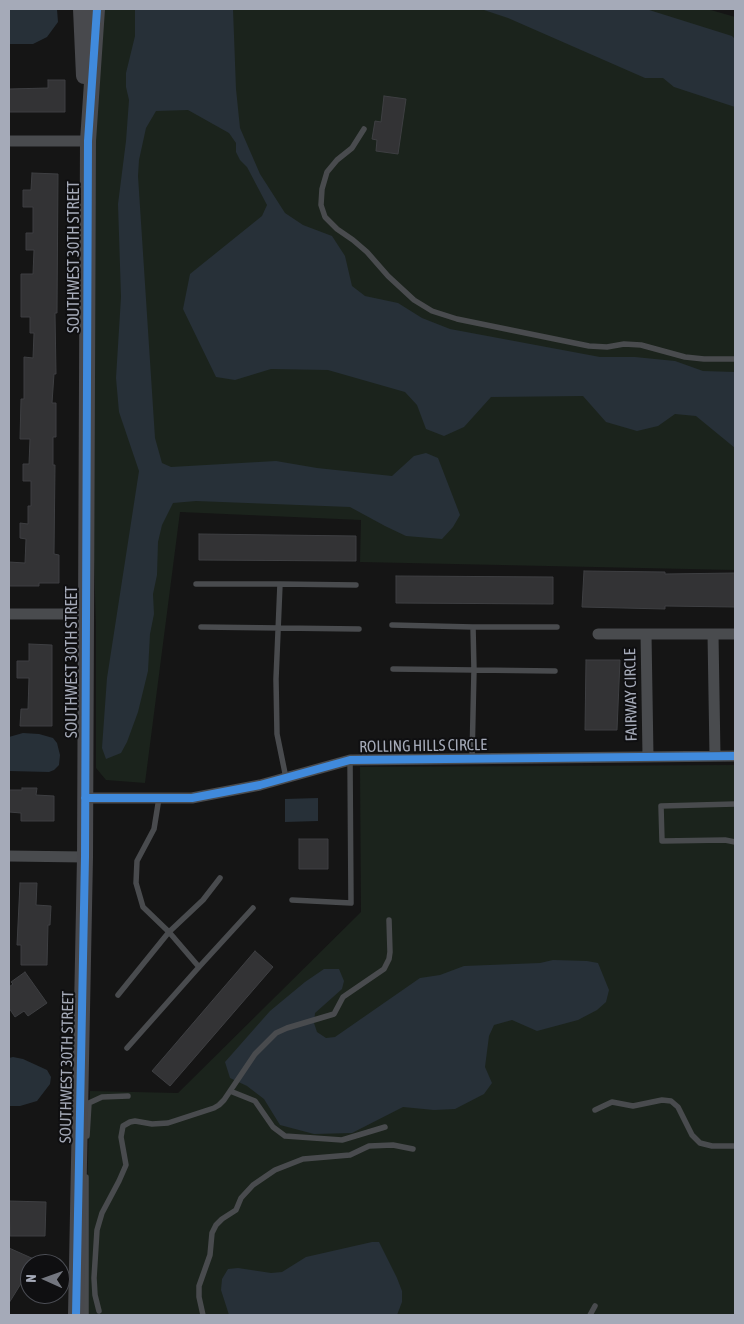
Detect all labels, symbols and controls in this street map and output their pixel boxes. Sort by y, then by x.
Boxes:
street label: SOUTHWEST 30TH STREET [64,181,84,333]
street label: SOUTHWEST 30TH STREET [62,586,82,738]
street label: FAIRWAY CIRCLE [621,648,641,742]
street label: ROLLING HILLS CIRCLE [359,735,487,757]
street label: SOUTHWEST 30TH STREET [56,991,78,1143]
north arrow [20,1254,70,1304]
text: N [23,1274,39,1283]

